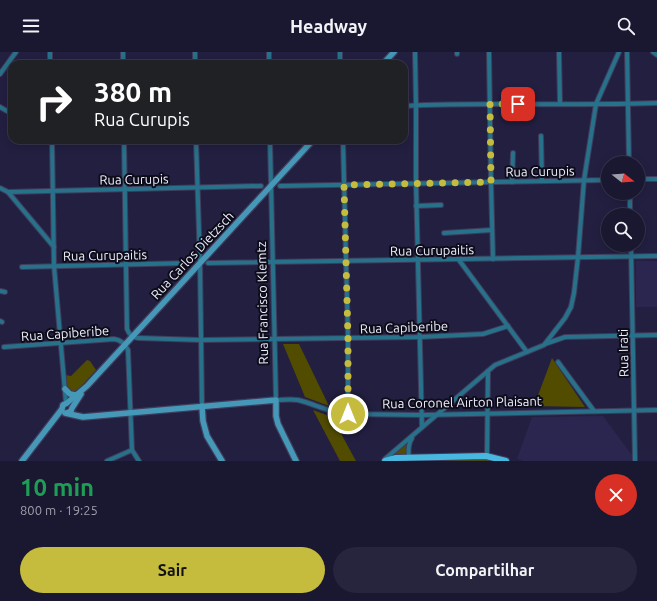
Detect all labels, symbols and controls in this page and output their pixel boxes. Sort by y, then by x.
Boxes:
icon: menu [20,15,42,37]
icon: search [615,15,637,37]
text: Headway [290,16,367,36]
icon: right [28,76,80,128]
text: 380 m [94,76,172,107]
pin [501,87,535,121]
icon: arrive [507,93,529,115]
text: Rua Curupis [94,109,190,129]
north arrow [601,156,645,200]
map controls [601,156,645,252]
street label: Rua Curupis [505,163,575,179]
street label: Rua Curupis [99,171,169,187]
street label: Rua Carlos Dietzsch [148,208,236,302]
button: search [601,208,645,252]
street label: Rua Francisco Klemtz [254,241,270,365]
street label: Rua Curupaitis [390,242,475,258]
street label: Rua Curupaitis [63,247,148,263]
street label: Rua Capiberibe [360,318,448,336]
street label: Rua Capiberibe [20,323,110,343]
street label: Rua Irati [616,329,630,377]
position arrow [327,393,369,435]
street label: Rua Coronel Airton Plaisant [382,394,542,410]
text: 10 min [20,474,94,501]
button: close [595,474,637,516]
text: 800 m · 19:25 [20,503,98,517]
button: Sair [20,547,325,593]
button: Compartilhar [333,547,637,593]

